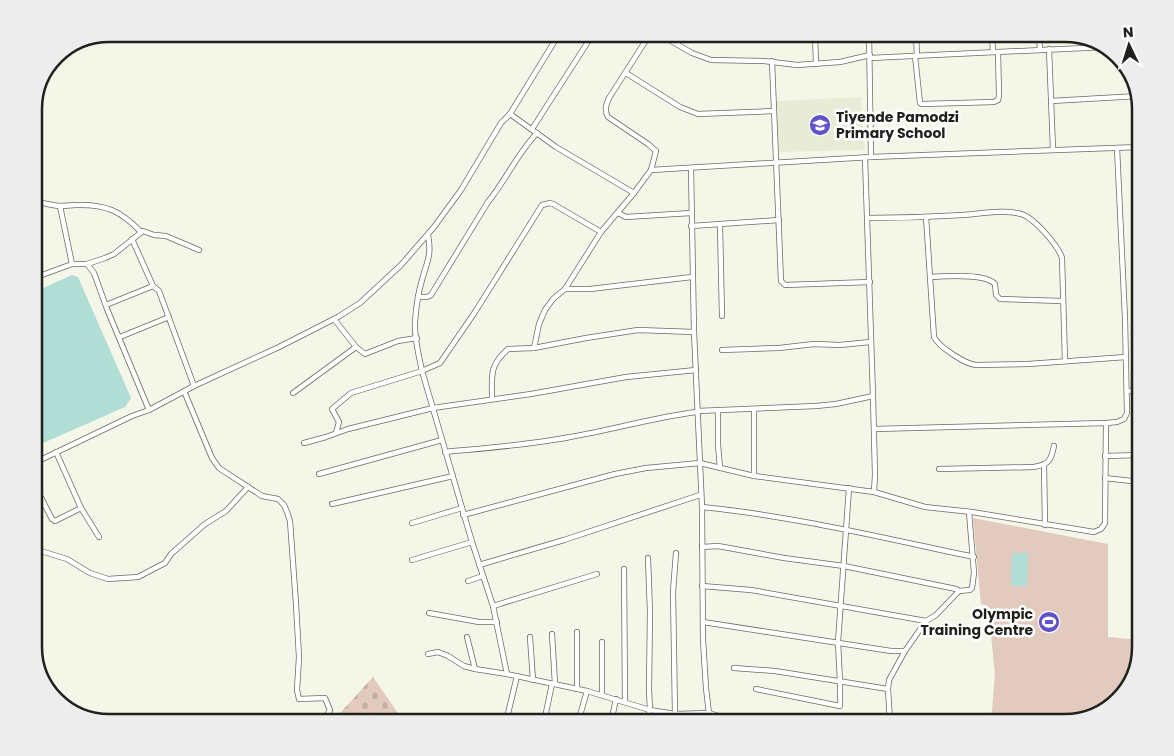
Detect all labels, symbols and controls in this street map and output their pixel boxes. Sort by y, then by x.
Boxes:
north arrow [1104,20,1154,70]
text: N [1122,22,1134,42]
place label: Tiyende Pamodzi Primary School [836,107,959,143]
school or university icon: Tiyende Pamodzi Primary School [808,113,832,137]
place label: Olympic Training Centre [921,604,1034,640]
sports icon: Olympic Training Centre [1037,610,1061,634]

